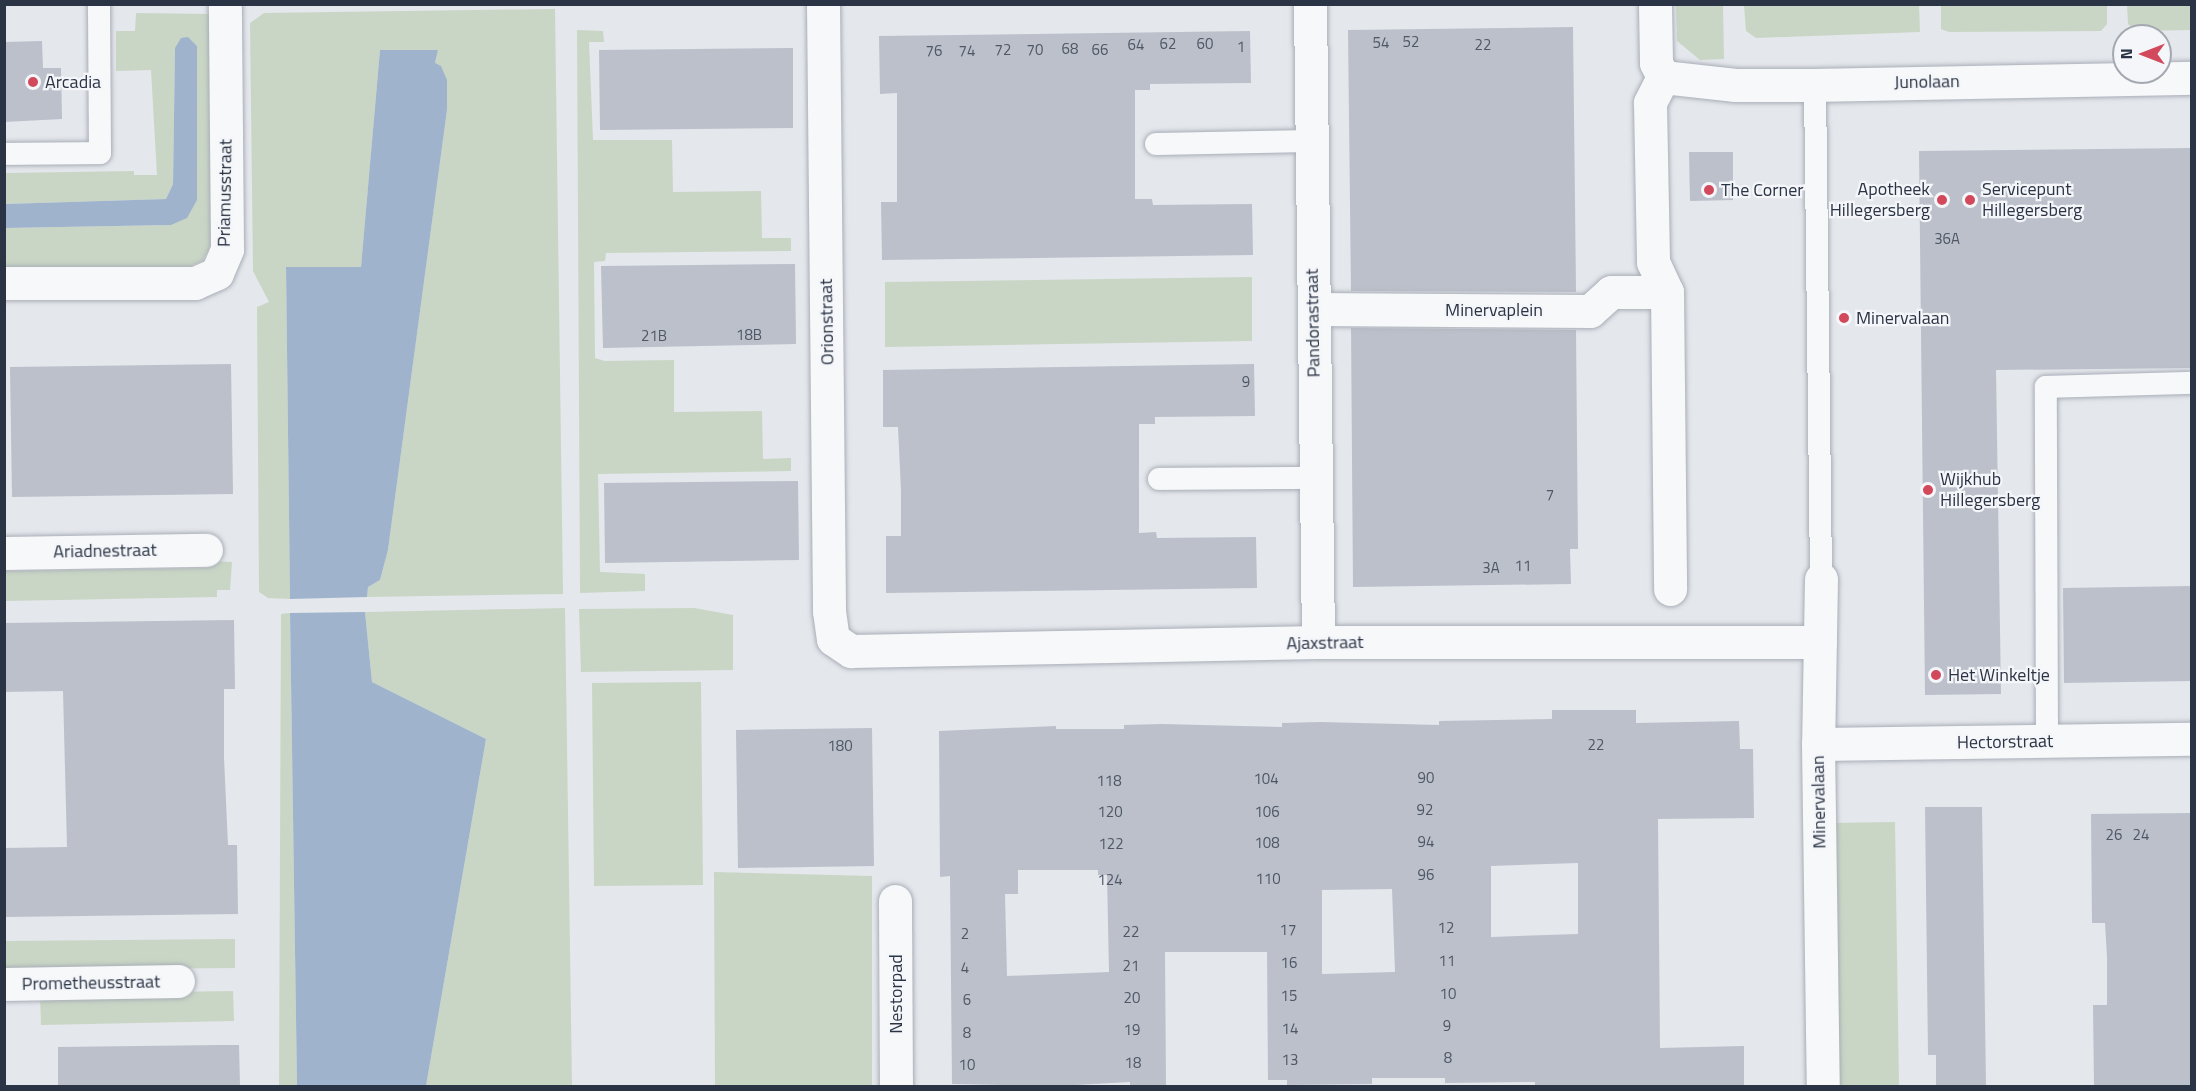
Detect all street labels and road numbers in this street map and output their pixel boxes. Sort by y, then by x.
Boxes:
street label: Junolaan [1894,71,1960,93]
street label: Priamusstraat [213,139,237,247]
street label: Pandorastraat [1301,268,1325,378]
street label: Orionstraat [815,279,839,365]
street label: Minervaplein [1445,299,1543,321]
street label: Ariadnestraat [53,539,157,563]
street label: Ajaxstraat [1286,632,1364,654]
street label: Hectorstraat [1957,730,2053,754]
street label: Minervalaan [1807,755,1831,849]
street label: Nestorpad [885,954,907,1034]
street label: Prometheusstraat [22,971,160,995]

